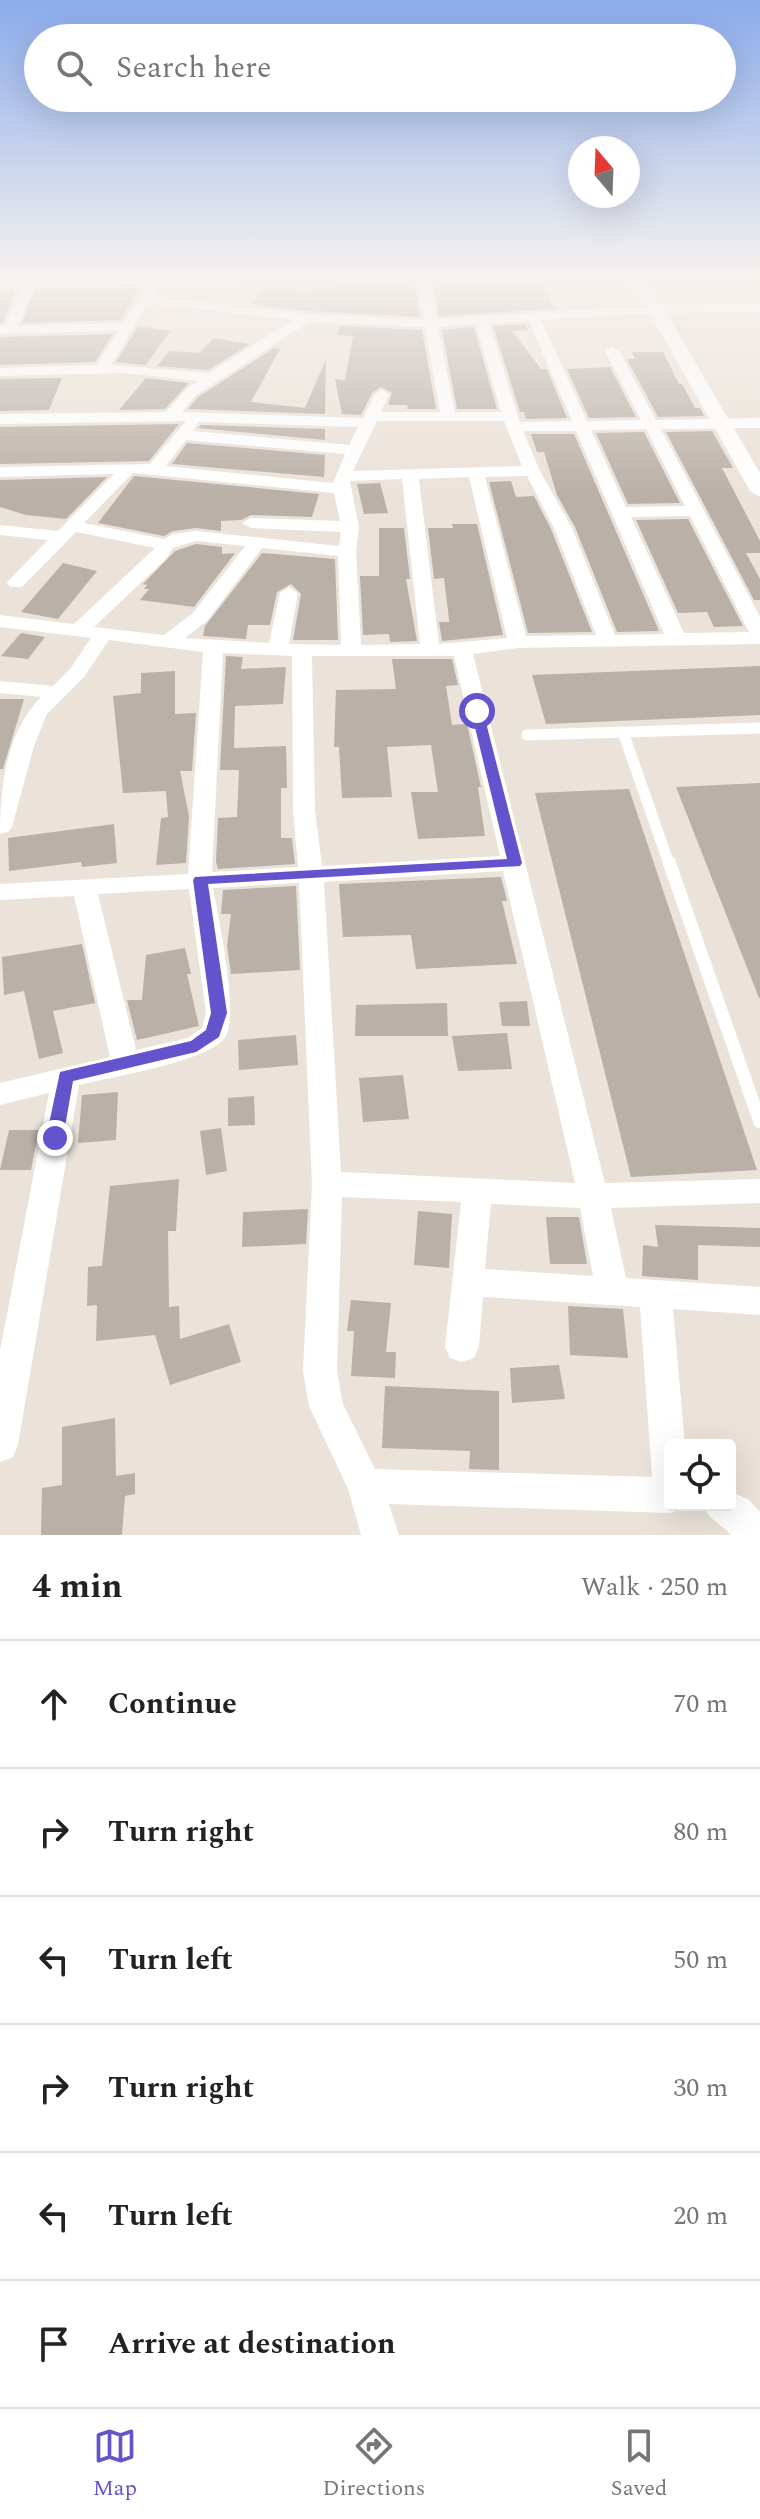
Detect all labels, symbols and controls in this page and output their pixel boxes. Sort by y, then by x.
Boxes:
search box [24,24,736,112]
text: Search here [116,45,272,91]
icon: search [52,46,96,90]
north arrow [568,136,640,208]
route start [459,693,495,729]
route end [37,1120,73,1156]
map controls [664,1439,736,1511]
button: locate [664,1439,736,1511]
text: 4 min [32,1561,122,1613]
text: Walk · 250 m [581,1567,728,1607]
text: Continue [108,1681,237,1727]
icon: ahead [32,1682,76,1726]
text: 70 m [673,1684,728,1724]
text: Turn right [108,1809,254,1855]
icon: right [32,1810,76,1854]
text: 80 m [673,1812,728,1852]
text: Turn left [108,1937,233,1983]
icon: left [32,1938,76,1982]
text: 50 m [673,1940,728,1980]
text: Turn right [108,2065,254,2111]
icon: right [32,2066,76,2110]
text: 30 m [673,2068,728,2108]
text: Turn left [108,2193,233,2239]
icon: left [32,2194,76,2238]
text: 20 m [673,2196,728,2236]
text: Arrive at destination [108,2321,395,2367]
icon: arrive [32,2322,76,2366]
tab: Map [93,2424,137,2505]
tab: Directions [323,2424,425,2505]
tab: Saved [611,2424,667,2505]

